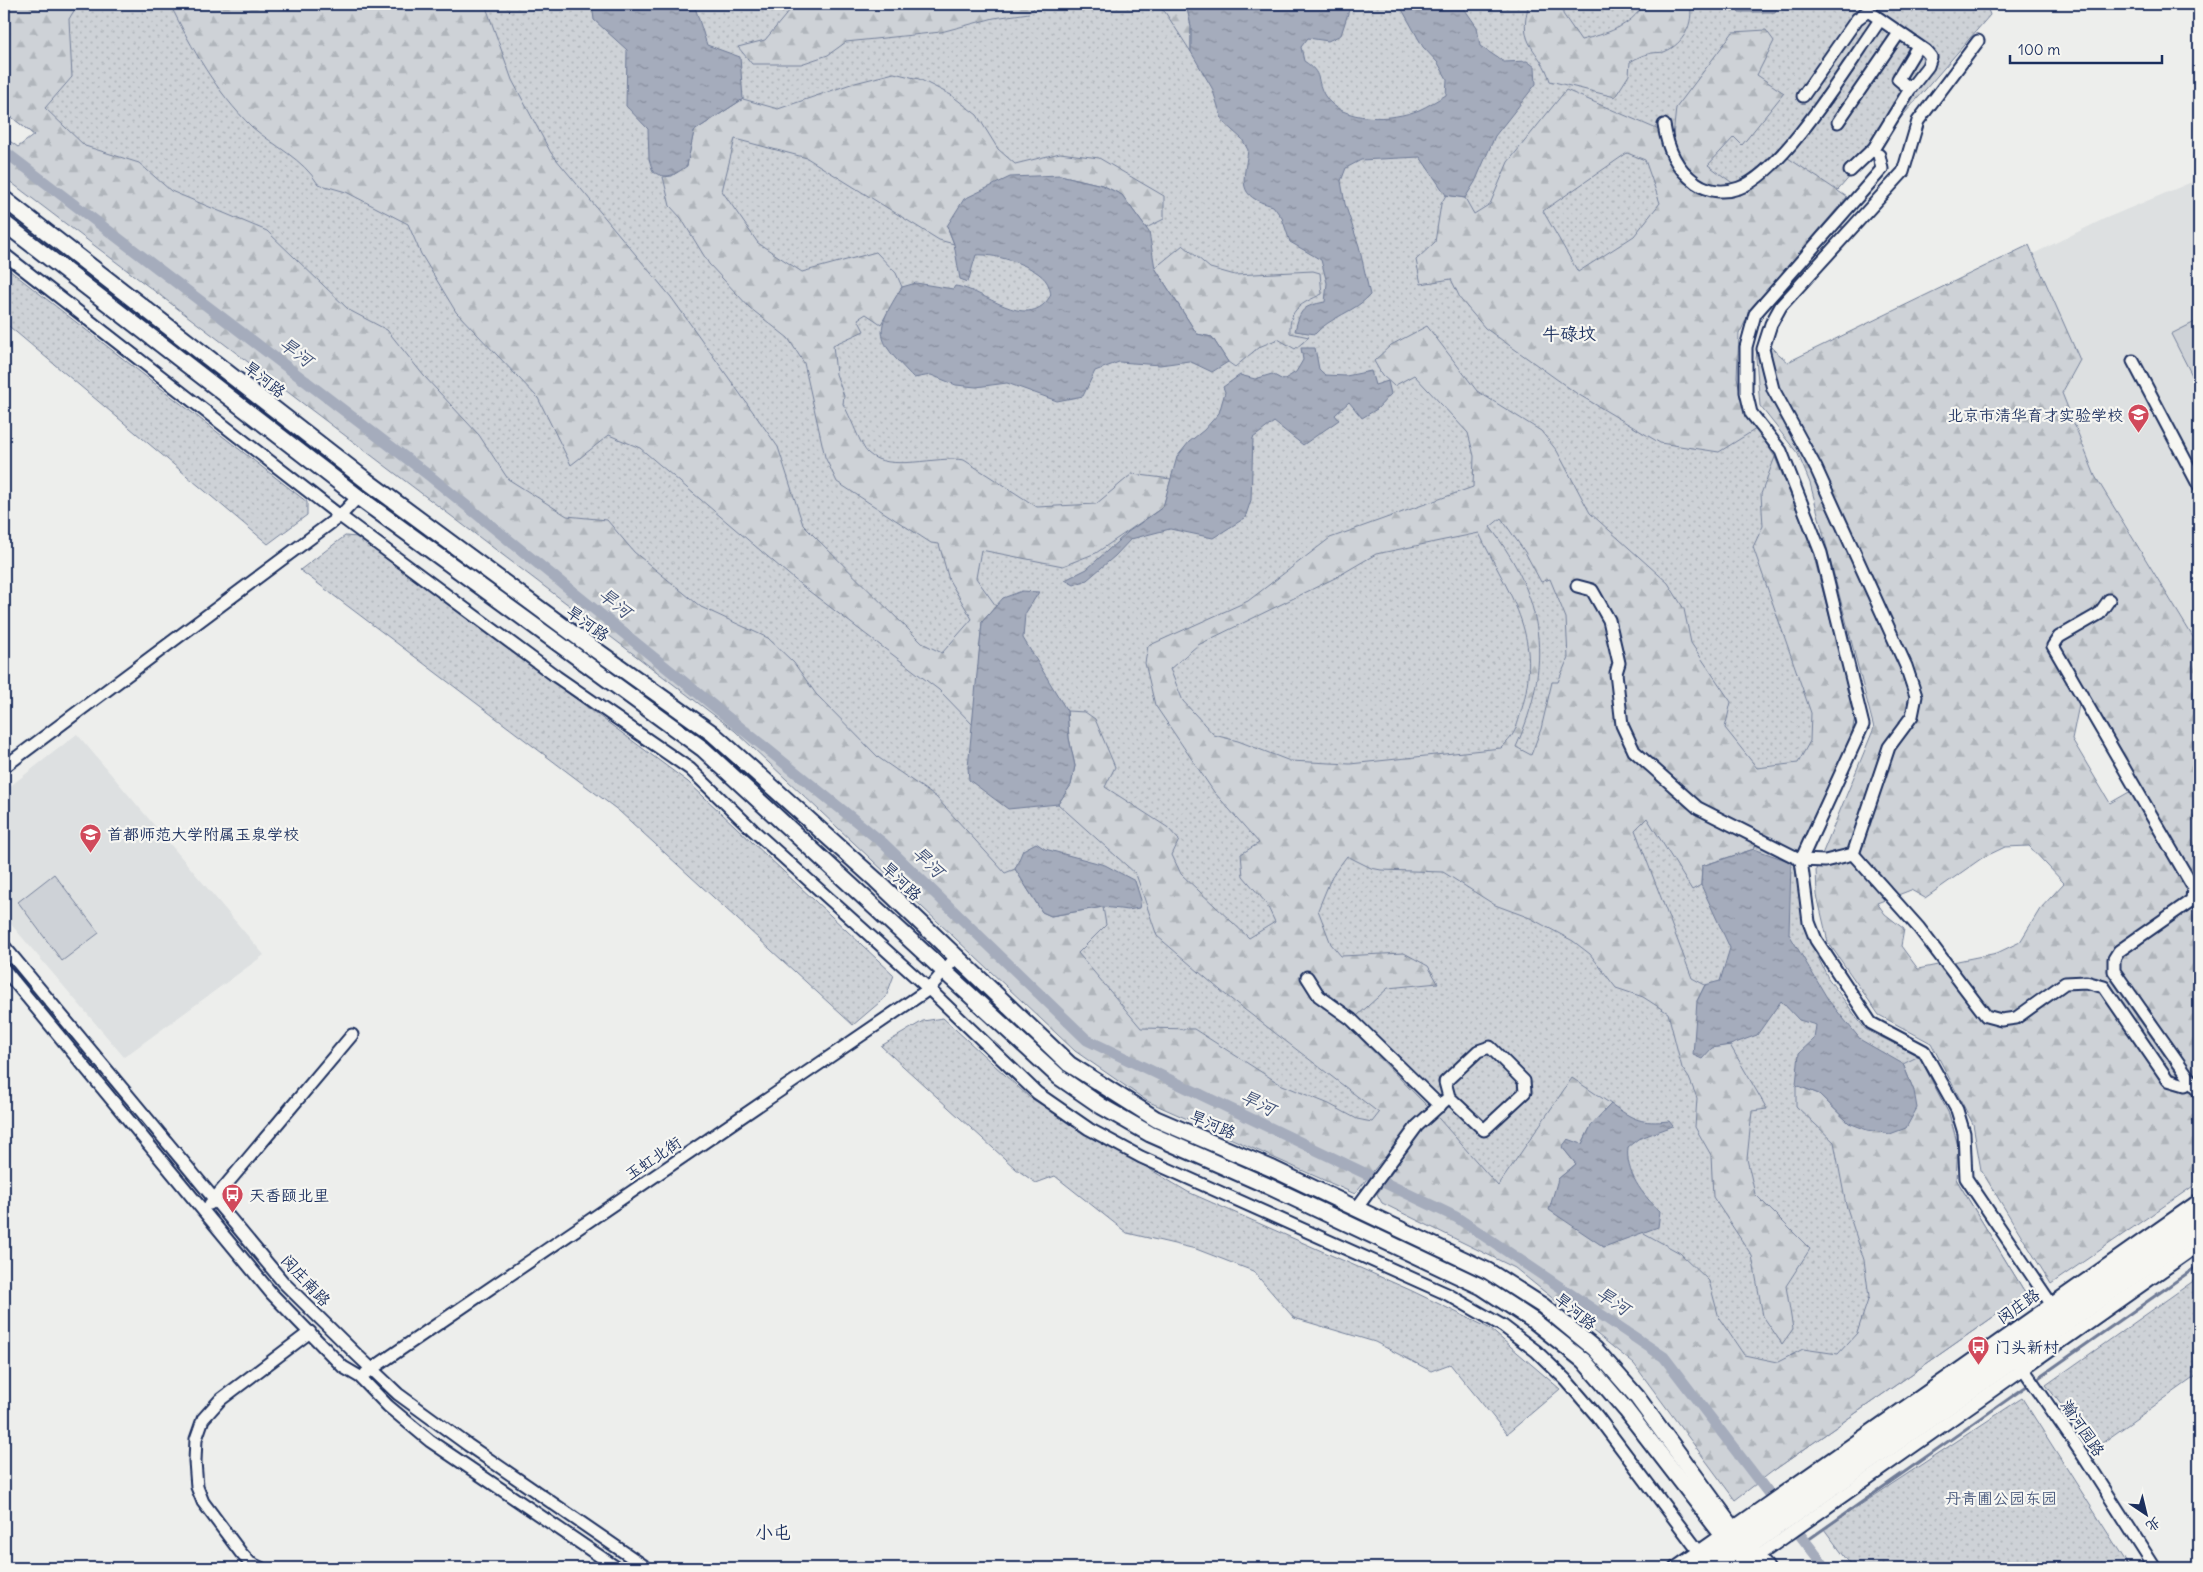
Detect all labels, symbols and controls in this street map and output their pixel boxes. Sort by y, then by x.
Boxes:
scale bar [2010,32,2163,64]
text: 100 m [2018,40,2060,59]
district label: 牛碌坟 [1542,322,1596,345]
water label: 旱河 [275,332,320,373]
street label: 旱河路 [240,356,290,402]
school or university icon: 北京市清华育才实验学校 [2127,403,2151,434]
place label: 北京市清华育才实验学校 [1947,405,2123,425]
water label: 旱河 [594,582,639,625]
street label: 旱河路 [563,601,613,645]
school or university icon: 首都师范大学附属玉泉学校 [79,822,103,853]
place label: 首都师范大学附属玉泉学校 [107,824,299,844]
water label: 旱河 [907,841,951,885]
street label: 旱河路 [878,857,926,905]
water label: 旱河 [1237,1084,1282,1122]
street label: 旱河路 [1187,1105,1239,1143]
street label: 玉虹北街 [621,1132,685,1184]
bus stop icon: 天香颐北里 [221,1183,245,1214]
place label: 天香颐北里 [249,1185,329,1205]
street label: 闵庄南路 [277,1250,335,1310]
water label: 旱河 [1592,1281,1637,1322]
street label: 闵庄路 [1993,1284,2043,1328]
street label: 旱河路 [1551,1288,1601,1334]
bus stop icon: 门头新村 [1967,1335,1991,1366]
place label: 门头新村 [1995,1337,2059,1357]
street label: 瀚河园路 [2057,1396,2109,1460]
park label: 丹青圃公园东园 [1945,1488,2057,1508]
north arrow [2120,1490,2170,1540]
text: 北 [2143,1513,2164,1536]
district label: 小屯 [755,1521,791,1544]

